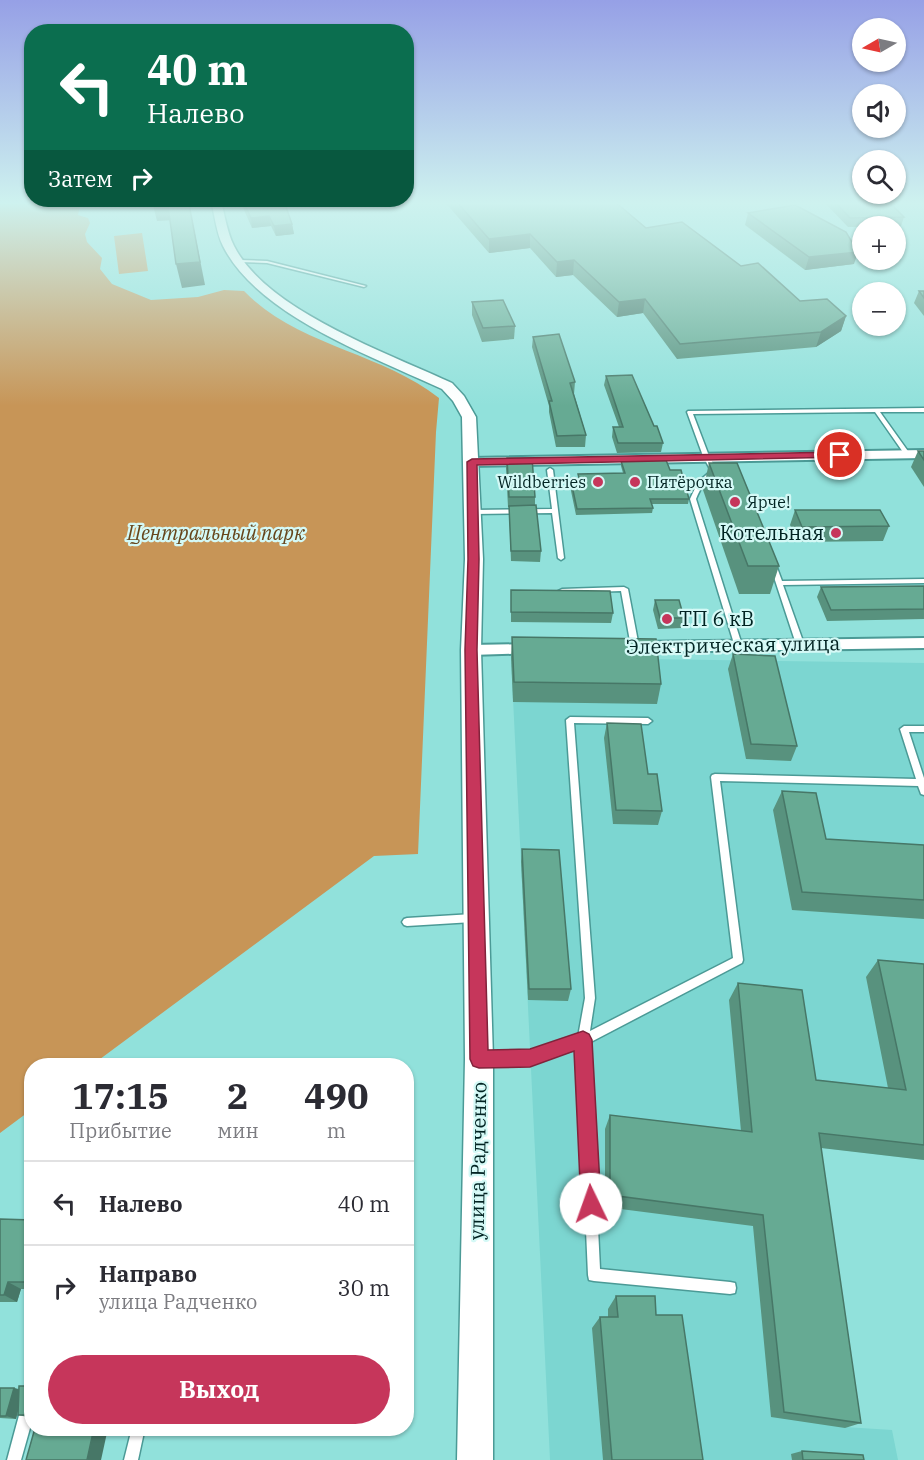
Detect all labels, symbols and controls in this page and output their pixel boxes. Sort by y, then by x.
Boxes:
north arrow [852,18,906,72]
map controls [852,18,906,336]
text: 40 m [147,42,248,97]
icon: left [48,48,126,126]
button: sound [852,84,906,138]
text: Налево [147,95,244,130]
button: search [852,150,906,204]
icon: right [125,162,158,195]
text: Затем [48,164,113,193]
button: + [852,216,906,270]
button: − [852,282,906,336]
pin [814,429,865,480]
icon: arrive [823,438,856,471]
place label: Wildberries [497,472,586,492]
place label: Пятёрочка [647,472,733,492]
marker: Wildberries [591,475,605,489]
marker: Пятёрочка [628,475,642,489]
place label: Ярче! [747,492,790,512]
marker: Ярче! [728,495,742,509]
park label: Центральный парк [126,519,305,546]
place label: Котельная [720,519,824,546]
marker: Котельная [829,526,843,540]
place label: ТП 6 кВ [679,605,754,632]
marker: ТП 6 кВ [660,612,674,626]
street label: Электрическая улица [625,629,841,660]
text: 17:15 [72,1072,169,1119]
text: 2 [227,1072,249,1119]
text: 490 [304,1072,369,1119]
street label: улица Радченко [463,1082,492,1240]
text: Прибытие [69,1117,172,1144]
text: мин [217,1117,259,1144]
text: m [327,1117,346,1144]
position arrow [559,1172,623,1236]
icon: left [48,1187,81,1220]
text: Налево [99,1189,183,1218]
text: 40 m [338,1189,390,1218]
text: Направо [99,1259,197,1288]
icon: right [48,1271,81,1304]
text: 30 m [338,1273,390,1302]
text: улица Радченко [99,1288,257,1315]
button: Выход [48,1355,390,1424]

